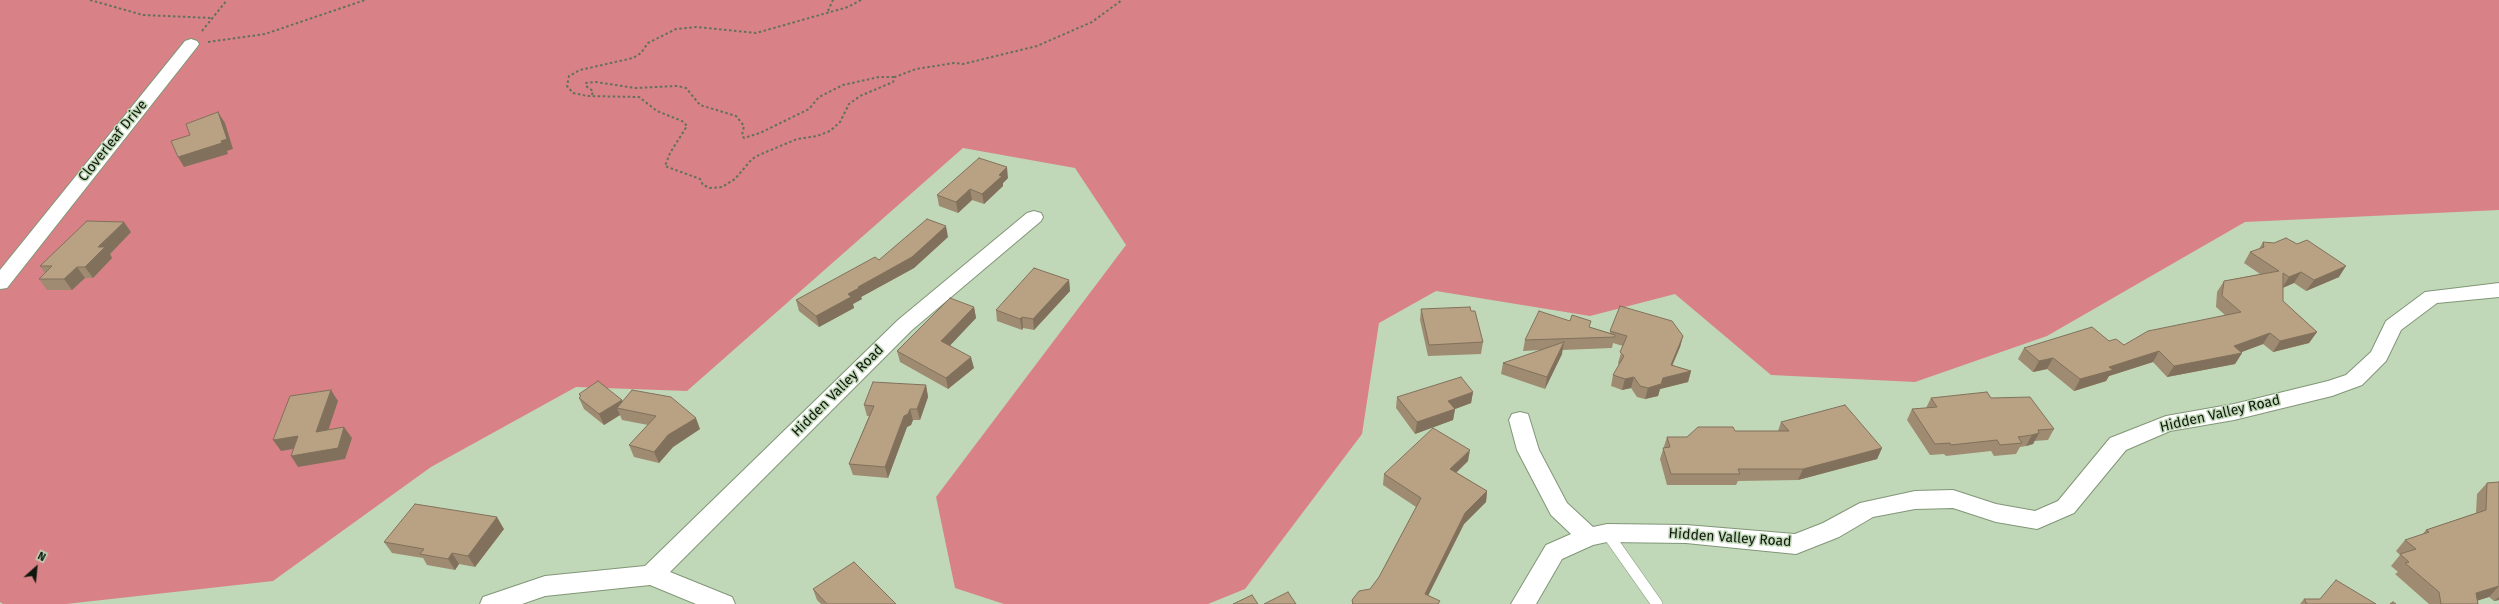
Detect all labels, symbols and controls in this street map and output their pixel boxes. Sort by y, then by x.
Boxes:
street label: Cloverleaf Drive [75,97,151,185]
street label: Hidden Valley Road [789,342,887,440]
street label: Hidden Valley Road [2158,392,2282,436]
street label: Hidden Valley Road [1668,525,1792,551]
north arrow [16,548,56,588]
text: N [35,549,48,564]

